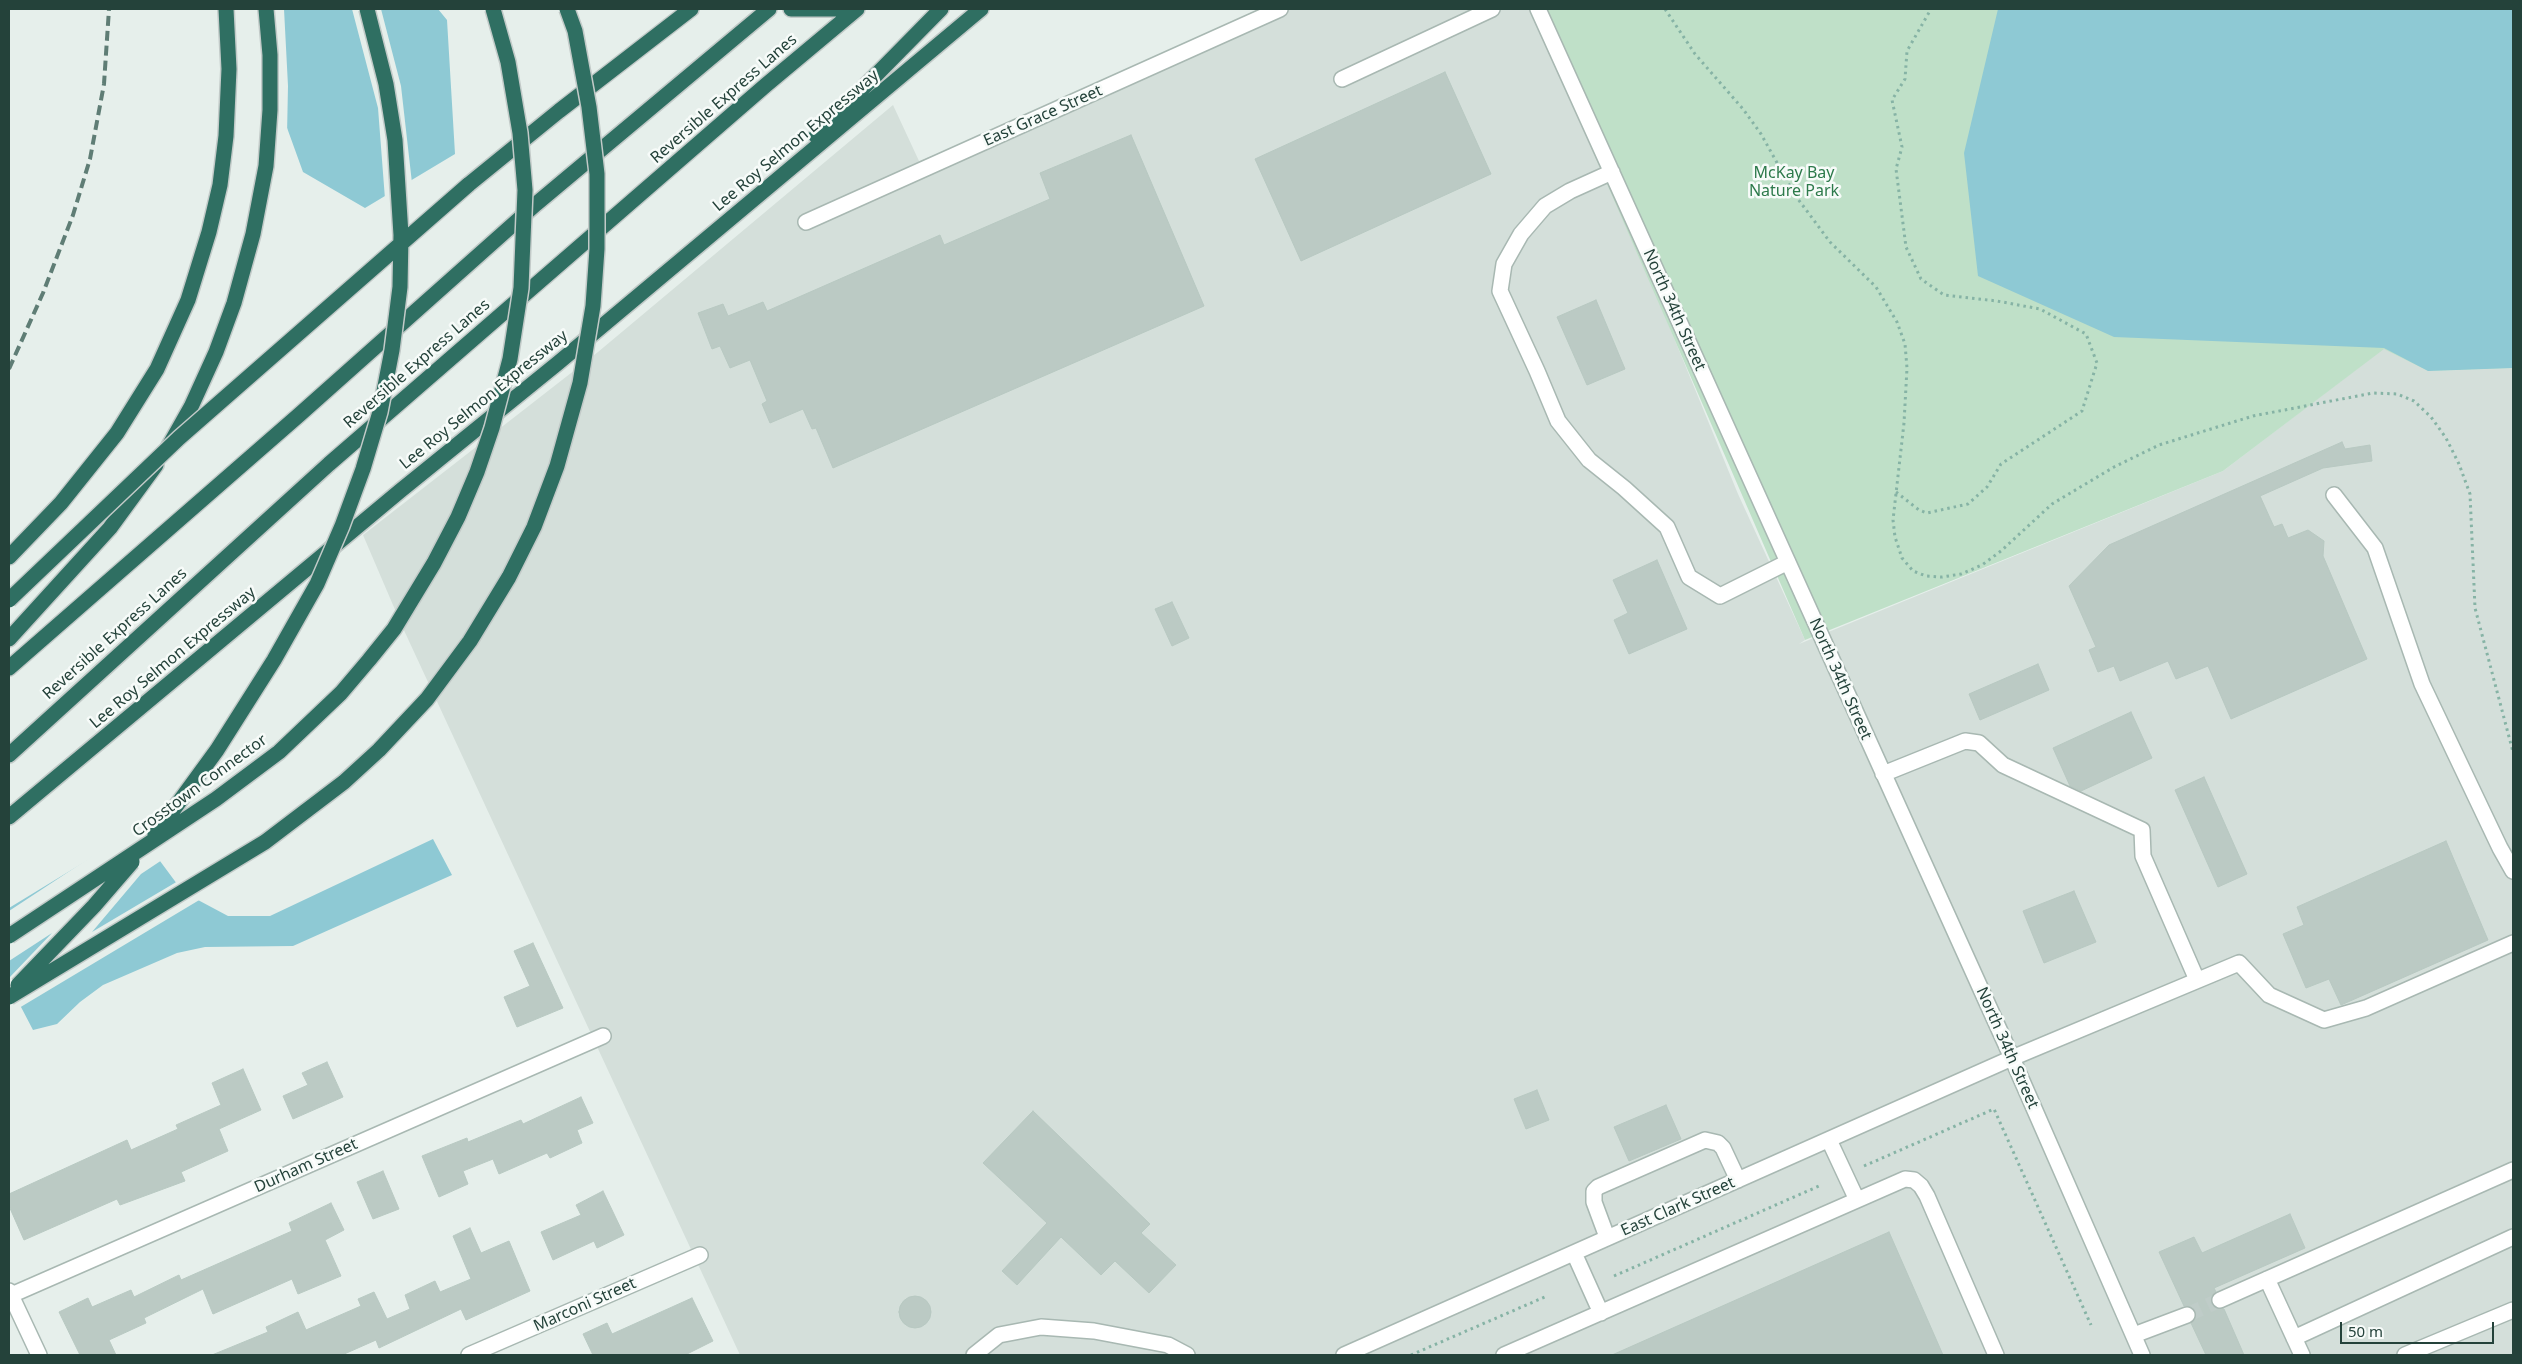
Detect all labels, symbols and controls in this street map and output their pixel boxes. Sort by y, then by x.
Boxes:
street label: Reversible Express Lanes [647,30,801,168]
street label: Lee Roy Selmon Expressway [709,66,883,216]
street label: East Grace Street [981,81,1105,151]
park label: McKay Bay Nature Park [1749,163,1839,201]
street label: North 34th Street [1639,246,1709,374]
street label: Reversible Express Lanes [340,295,494,433]
street label: Lee Roy Selmon Expressway [396,326,572,474]
street label: Reversible Express Lanes [39,564,191,704]
street label: Lee Roy Selmon Expressway [86,583,260,733]
street label: North 34th Street [1805,615,1875,743]
street label: Crosstown Connector [129,731,271,841]
street label: North 34th Street [1972,984,2042,1112]
street label: Durham Street [251,1135,361,1197]
street label: East Clark Street [1618,1173,1738,1241]
street label: Marconi Street [531,1274,639,1336]
scale bar [2342,1312,2496,1344]
text: 50 m [2348,1321,2383,1341]

